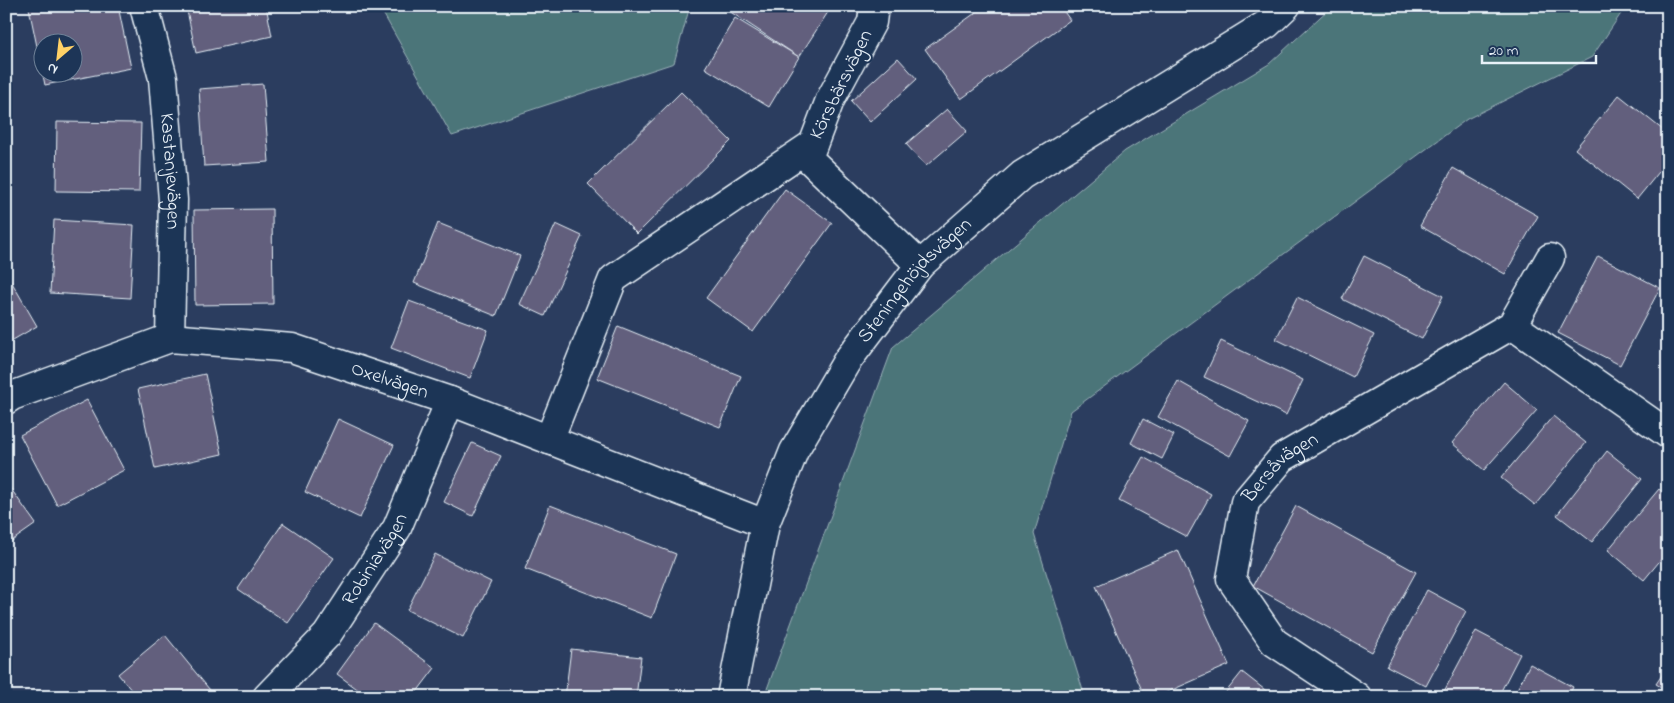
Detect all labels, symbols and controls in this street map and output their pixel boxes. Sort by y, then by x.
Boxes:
street label: Körsbärsvägen [803,25,882,145]
north arrow [32,32,82,82]
scale bar [1482,32,1595,64]
text: 20 m [1489,40,1519,62]
text: N [43,57,62,80]
street label: Kastanjevägen [151,112,188,230]
street label: Steningehöjdsvägen [851,211,979,350]
street label: Oxelvägen [347,354,432,407]
street label: Bersåvägen [1235,425,1324,510]
street label: Robiniavägen [335,509,416,612]

